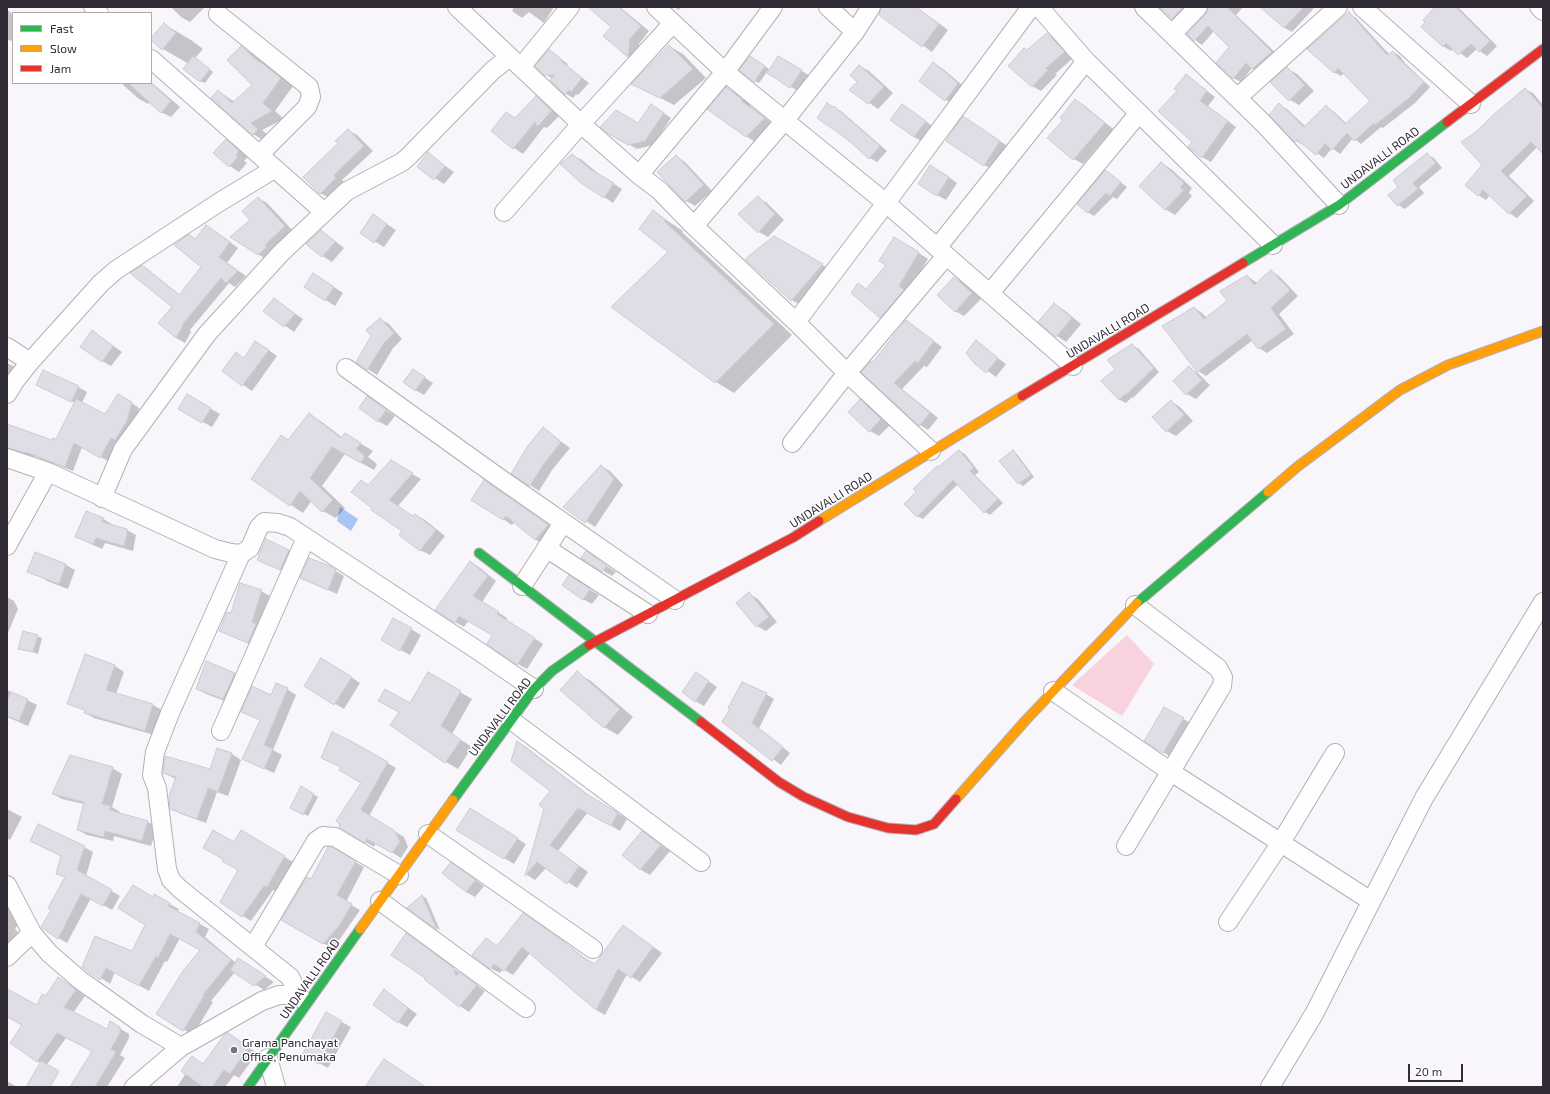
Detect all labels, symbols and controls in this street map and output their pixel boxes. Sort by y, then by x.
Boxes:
legend [12,12,152,84]
text: Fast [50,21,73,35]
text: Slow [50,41,77,55]
text: Jam [50,61,71,75]
street label: UNDAVALLI ROAD [1338,124,1422,192]
street label: UNDAVALLI ROAD [1064,300,1152,362]
street label: UNDAVALLI ROAD [787,469,875,531]
street label: UNDAVALLI ROAD [466,675,534,759]
street label: UNDAVALLI ROAD [277,936,343,1022]
place label: Grama Panchayat Office, Penumaka [242,1036,338,1064]
marker: Grama Panchayat Office, Penumaka [229,1045,239,1055]
scale bar [1410,1056,1465,1082]
text: 20 m [1415,1064,1442,1078]

